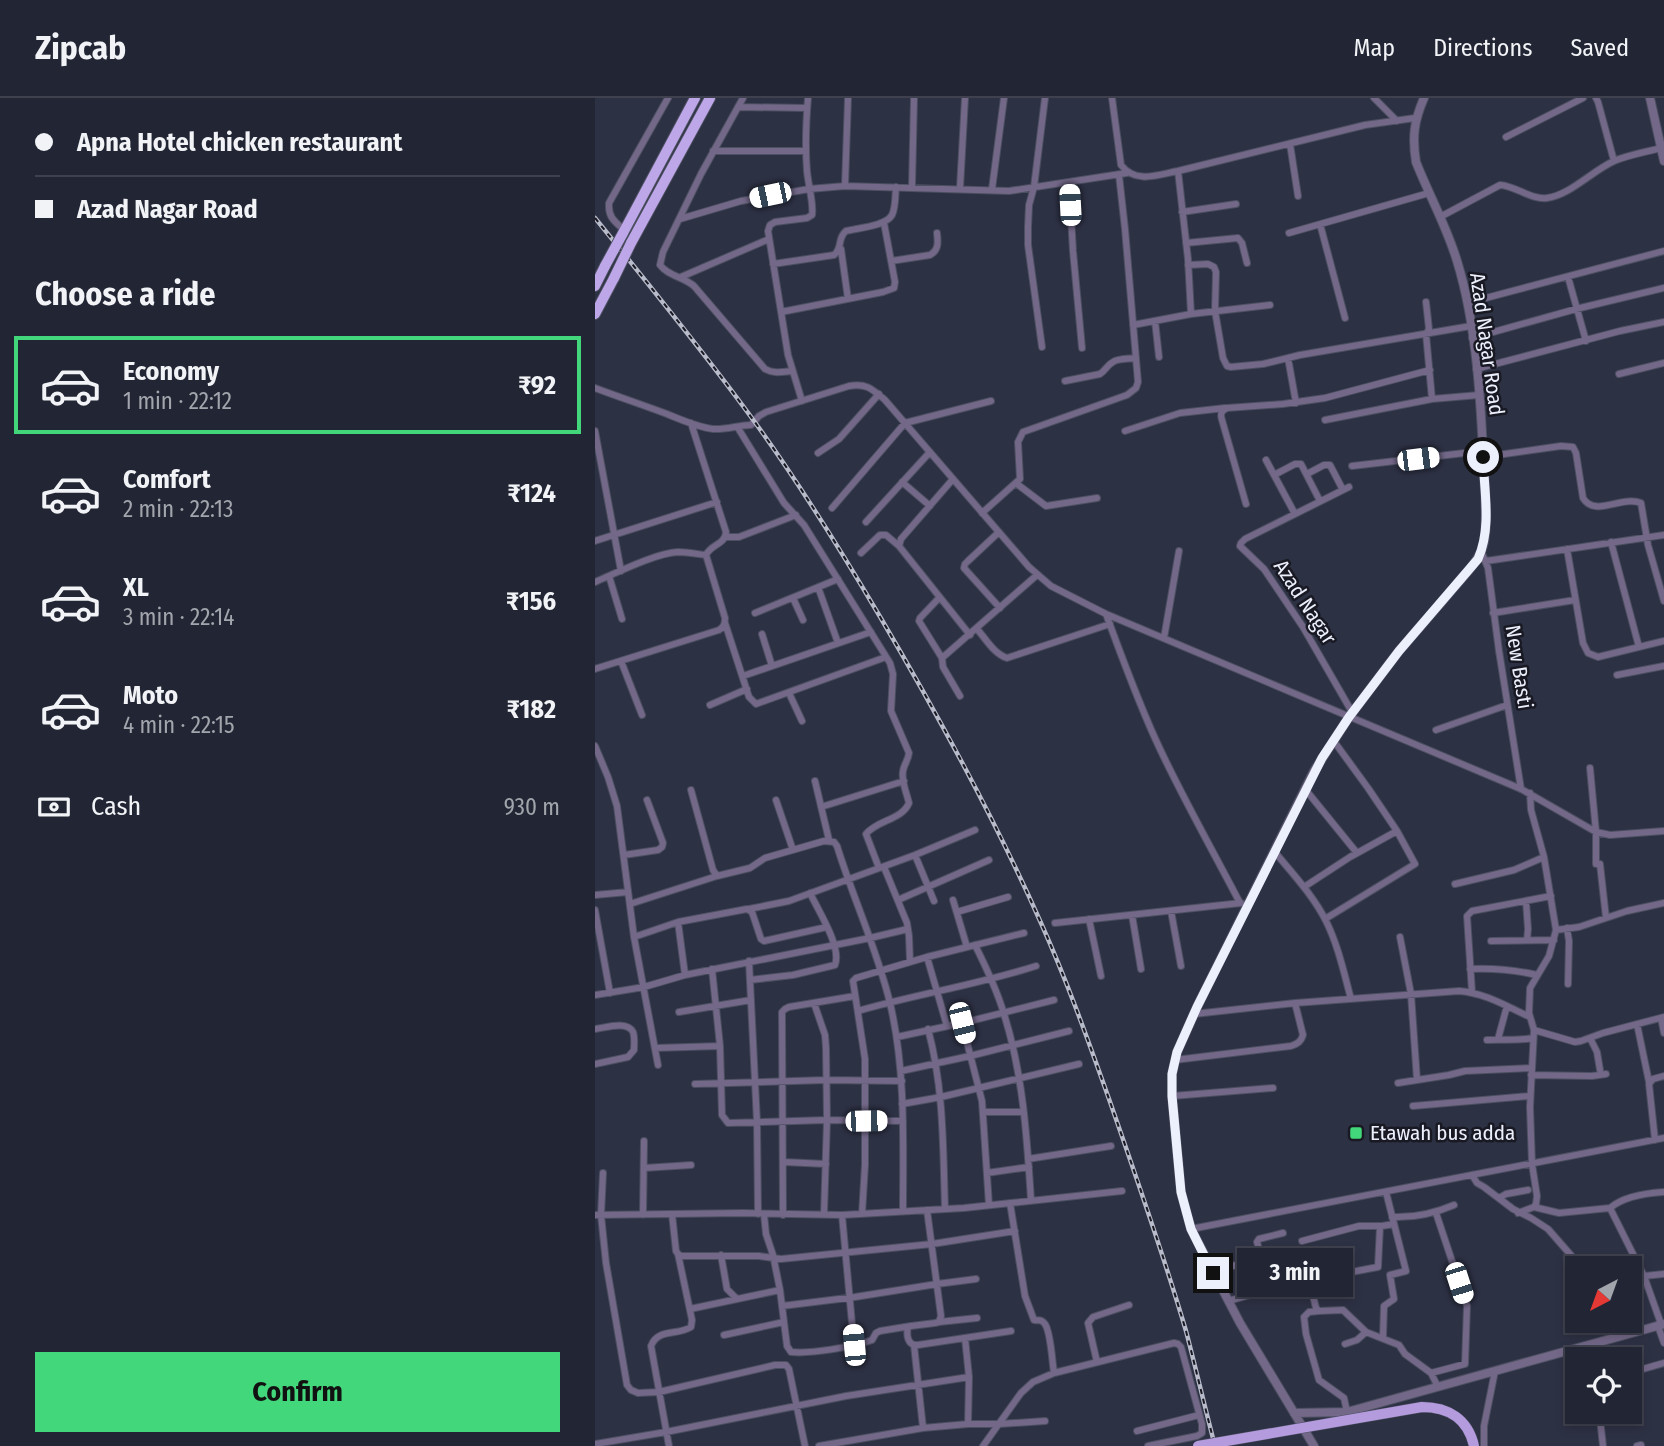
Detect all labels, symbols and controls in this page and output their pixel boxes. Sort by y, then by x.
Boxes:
text: Zipcab [35,28,126,68]
text: Map [1354,34,1395,62]
text: Directions [1433,34,1532,62]
text: Saved [1570,34,1629,62]
text: Apna Hotel chicken restaurant [77,127,402,158]
car [748,180,793,210]
car [1059,183,1082,227]
text: Azad Nagar Road [77,194,258,225]
street label: Azad Nagar Road [1464,271,1510,417]
text: Choose a ride [35,275,216,313]
icon: car [39,354,102,417]
text: Economy [123,356,219,387]
text: ₹92 [518,370,556,401]
text: 1 min · 22:12 [123,387,232,415]
route start [1467,441,1499,473]
car [1396,446,1441,472]
icon: car [39,462,102,525]
text: Comfort [123,464,211,495]
text: ₹124 [507,478,556,509]
text: 2 min · 22:13 [123,495,233,523]
street label: Azad Nagar [1268,555,1342,650]
icon: car [39,570,102,633]
text: XL [123,572,149,603]
text: ₹156 [506,586,556,617]
text: 3 min · 22:14 [123,603,234,631]
street label: New Basti [1500,623,1538,711]
icon: car [39,678,102,741]
text: Moto [123,680,178,711]
text: ₹182 [507,694,556,725]
text: 4 min · 22:15 [123,711,235,739]
icon: cash [35,788,73,826]
text: Cash [91,791,141,822]
text: 930 m [504,793,560,821]
car [947,1000,978,1046]
car [845,1110,888,1132]
place label: Etawah bus adda [1370,1120,1515,1146]
marker: Etawah bus adda [1348,1125,1364,1141]
callout: 3 min [1237,1248,1353,1298]
north arrow [1565,1256,1641,1334]
map controls [1565,1256,1642,1424]
route end [1197,1257,1229,1289]
text: 3 min [1269,1258,1321,1286]
car [1443,1260,1476,1306]
car [842,1323,867,1367]
button: locate [1565,1347,1642,1424]
button: Confirm [35,1352,560,1432]

